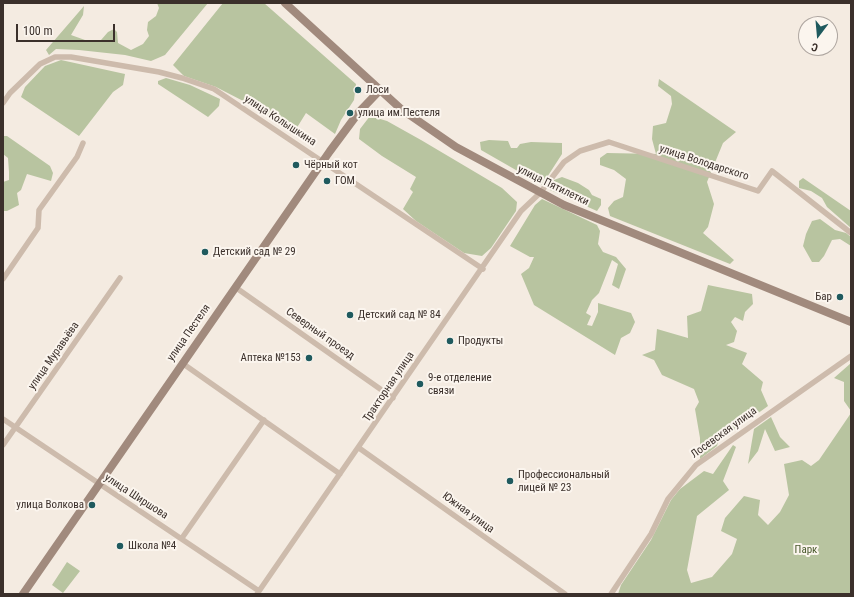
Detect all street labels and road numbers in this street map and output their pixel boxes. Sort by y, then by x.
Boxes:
street label: улица Колышкина [242,93,318,149]
street label: улица Володарского [658,142,750,184]
street label: улица Пятилетки [515,163,591,209]
street label: улица Пестеля [165,302,213,364]
street label: Северный проезд [283,305,357,363]
street label: улица Муравьёва [26,320,82,392]
street label: Тракторная улица [361,349,417,425]
street label: Лосевская улица [689,405,759,461]
street label: улица Ширшова [102,472,170,522]
street label: Южная улица [439,490,497,536]

